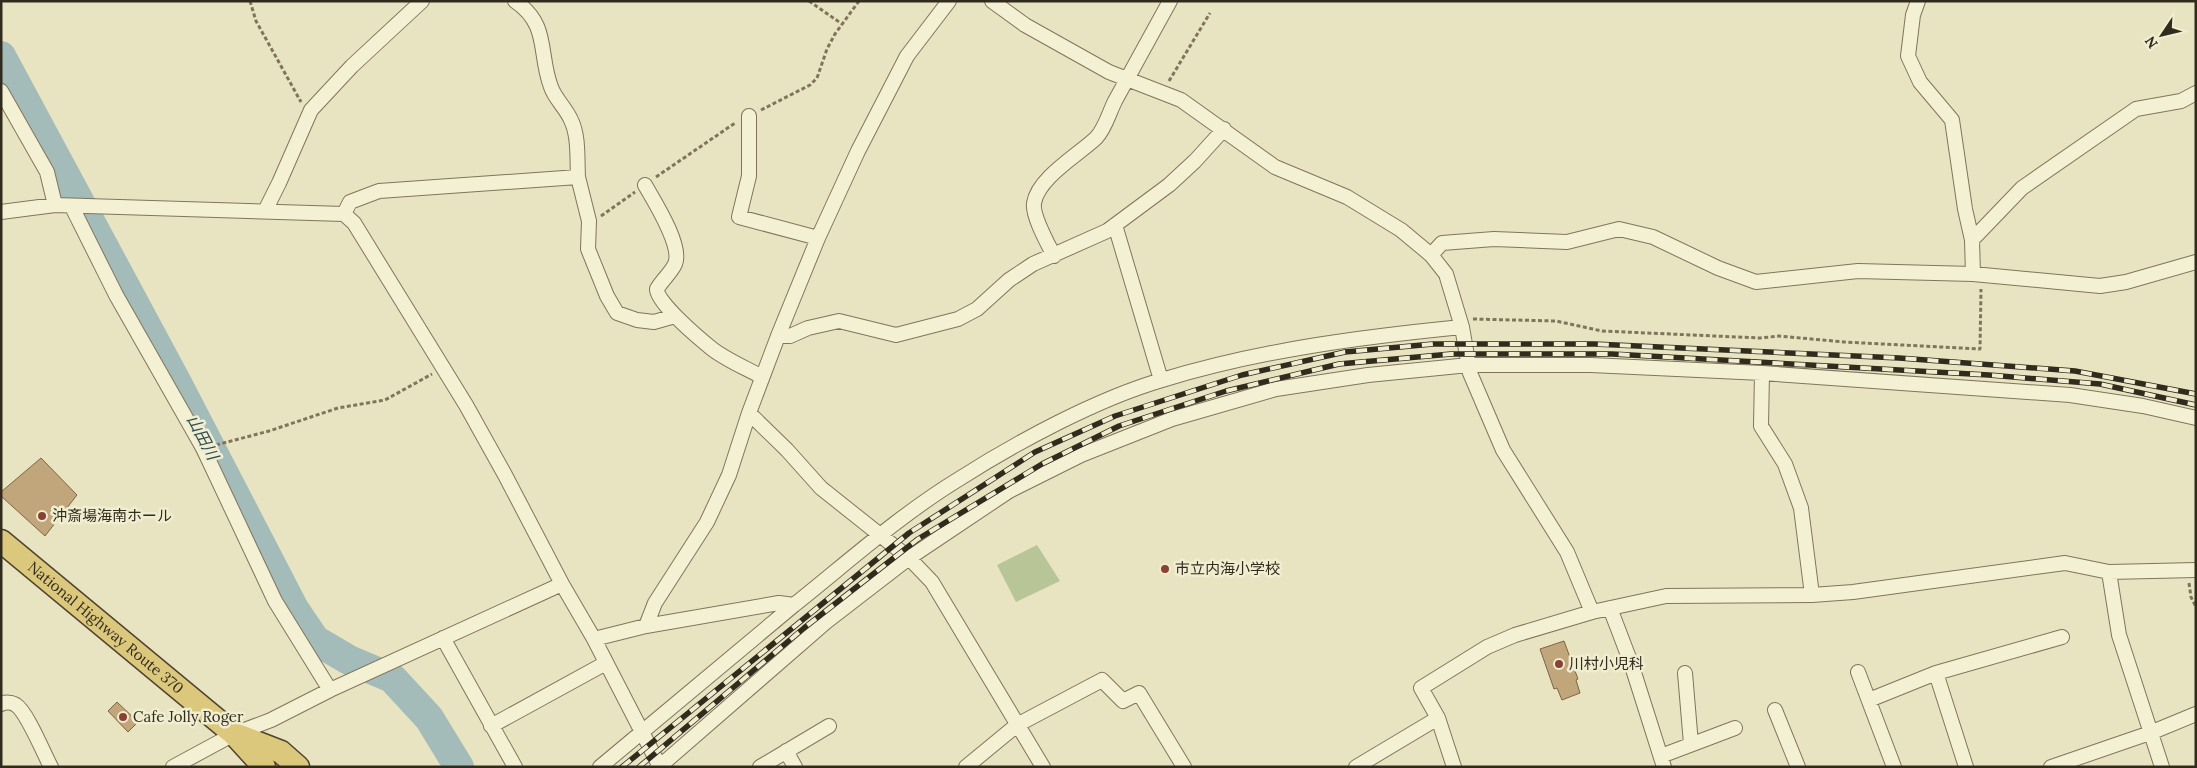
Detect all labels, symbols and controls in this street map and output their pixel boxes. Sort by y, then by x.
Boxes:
north arrow [2137,10,2187,60]
text: N [2141,33,2162,52]
water label: 山田川 [183,411,224,465]
place label: 沖斎場海南ホール [52,506,172,525]
marker: 沖斎場海南ホール [36,510,48,522]
street label: National Highway Route 370 [24,557,188,697]
place label: 市立内海小学校 [1175,559,1280,578]
marker: 市立内海小学校 [1159,563,1171,575]
place label: 川村小児科 [1569,654,1644,673]
marker: 川村小児科 [1553,658,1565,670]
place label: Cafe Jolly Roger [133,707,244,726]
marker: Cafe Jolly Roger [117,711,129,723]

